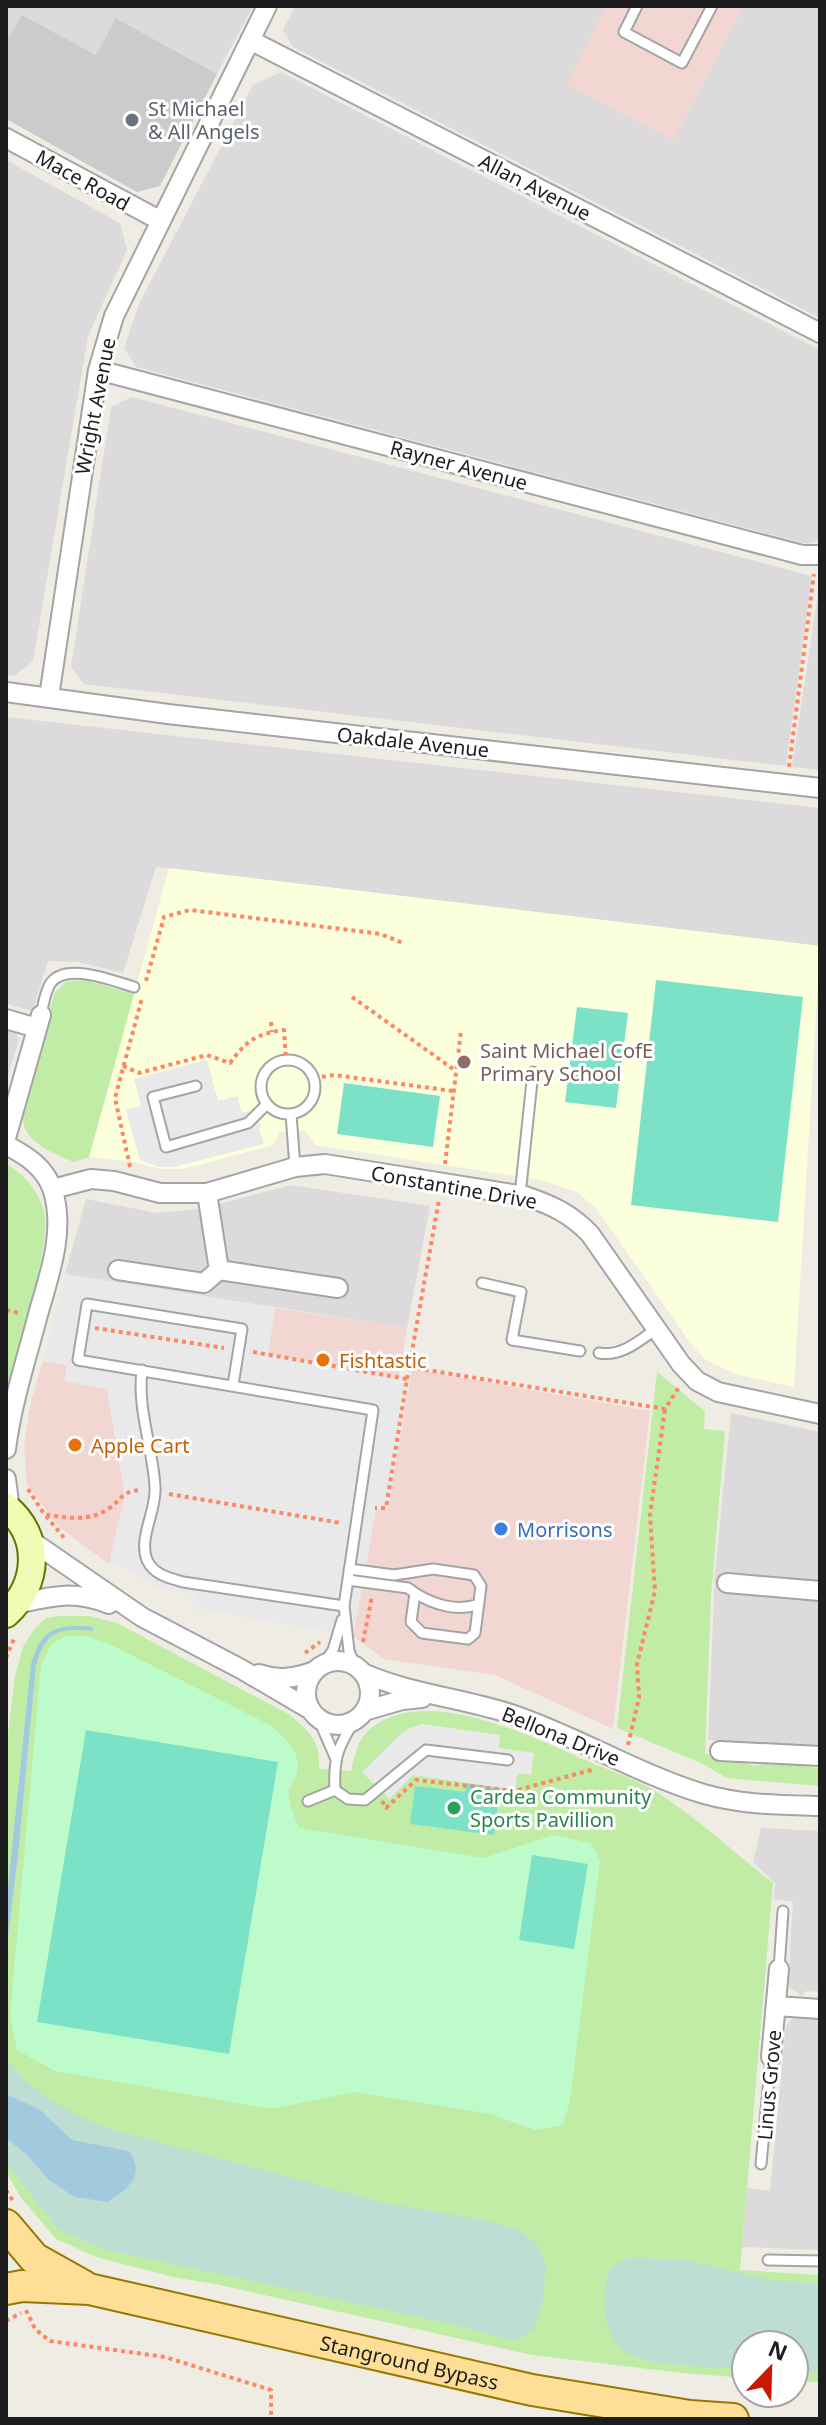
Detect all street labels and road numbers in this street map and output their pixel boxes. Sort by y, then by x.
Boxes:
street label: Mace Road [31,143,135,217]
street label: Allan Avenue [474,147,596,227]
street label: Wright Avenue [68,335,122,477]
street label: Rayner Avenue [387,434,531,496]
street label: Oakdale Avenue [336,721,490,763]
street label: Constantine Drive [369,1159,539,1215]
street label: Bellona Drive [498,1700,624,1772]
street label: Linus Grove [751,2029,787,2141]
street label: Stanground Bypass [318,2329,501,2395]

